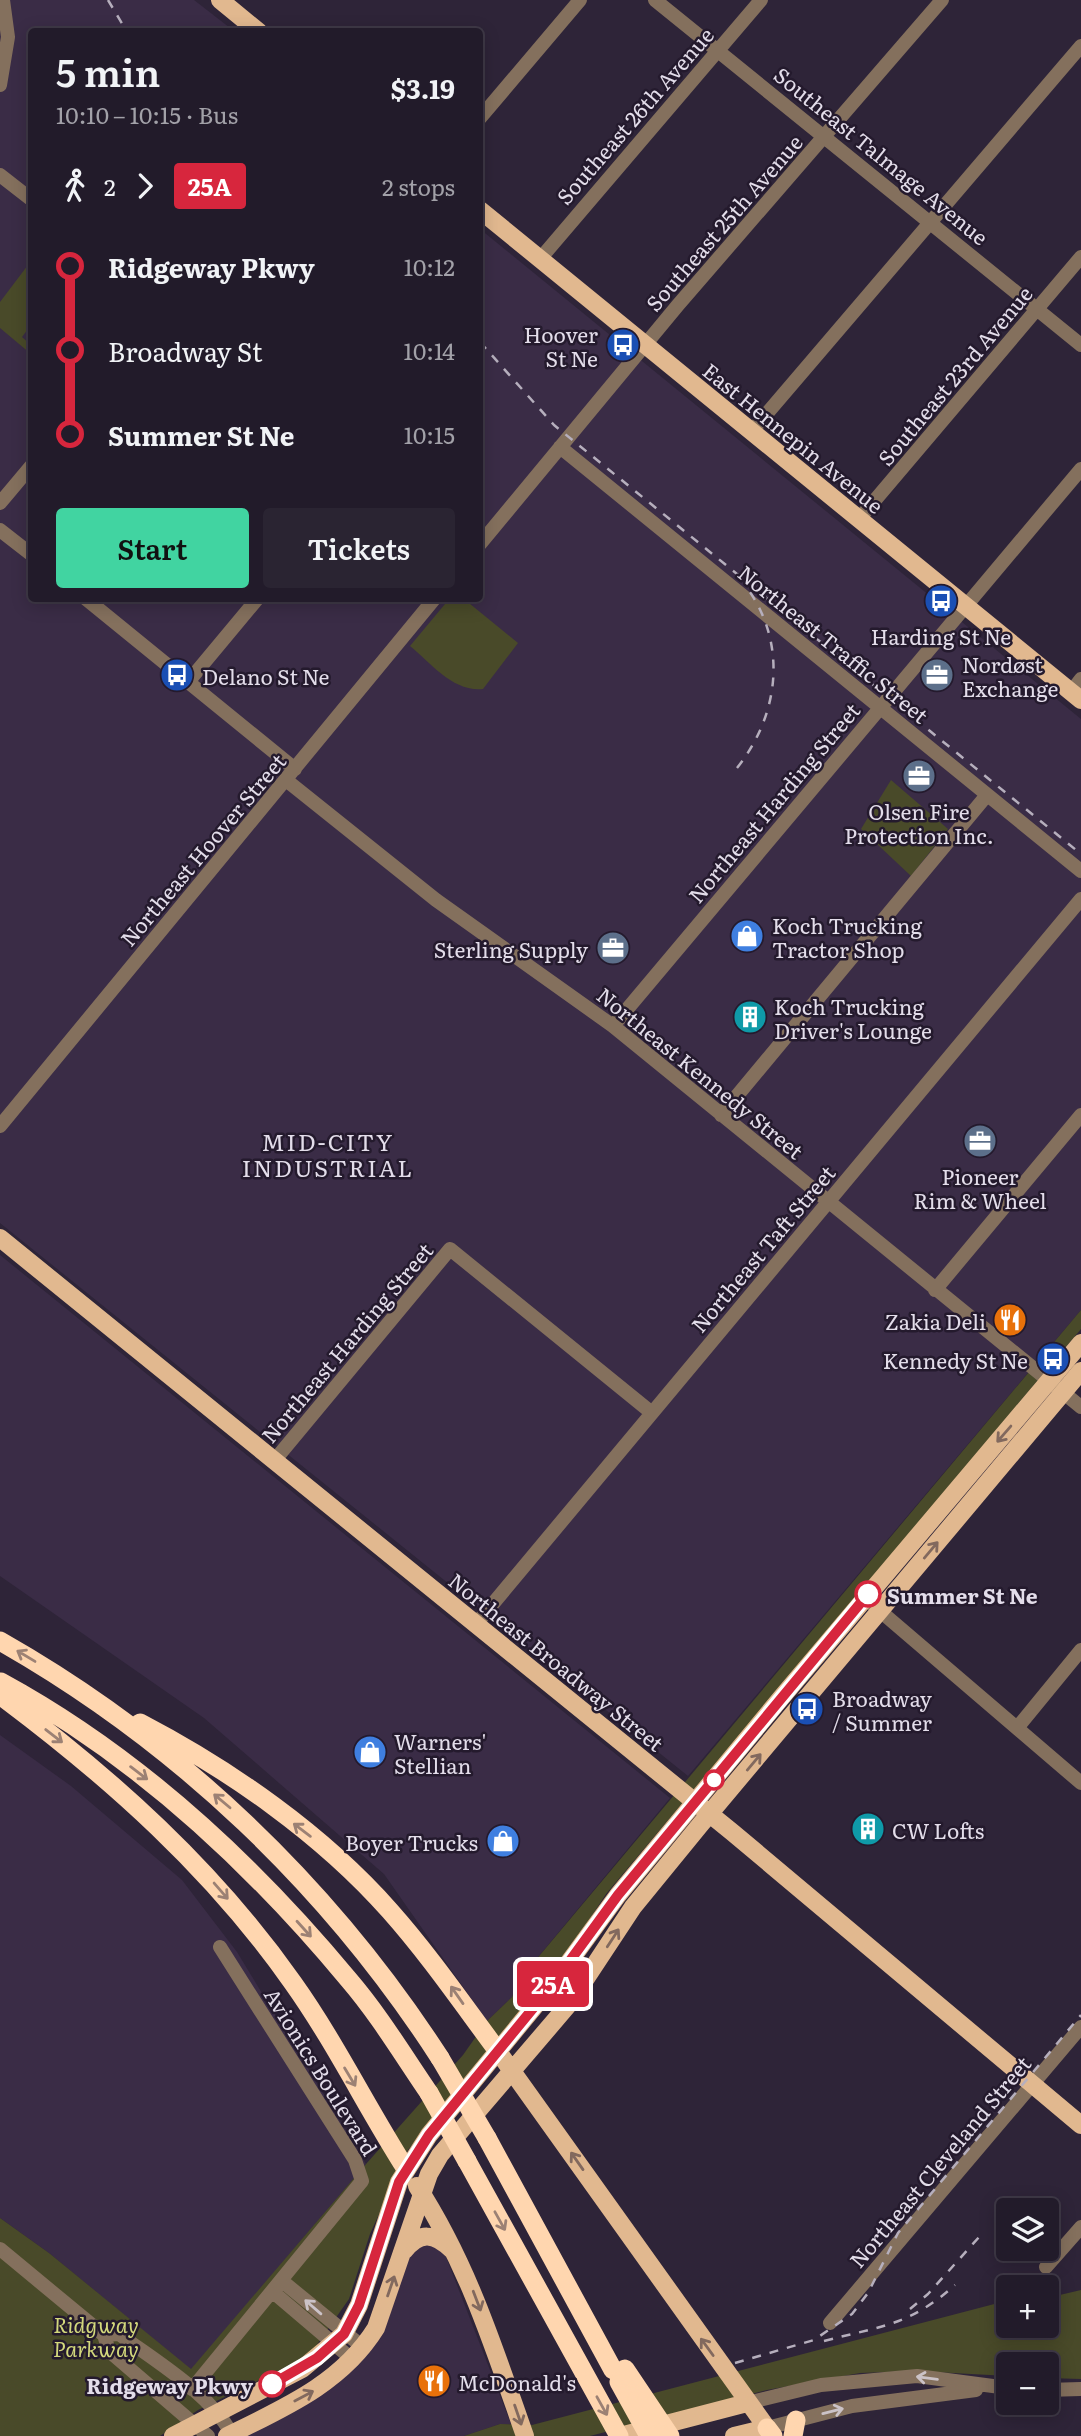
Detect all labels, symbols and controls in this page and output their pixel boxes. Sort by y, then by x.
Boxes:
street label: Southeast 26th Avenue [548,20,720,210]
text: 5 min [56,42,160,99]
street label: Southeast Talmage Avenue [768,59,996,251]
text: $3.19 [391,68,455,107]
text: 10:10 – 10:15 · Bus [56,97,238,131]
street label: Southeast 25th Avenue [637,127,809,317]
icon: walk [56,167,94,205]
icon: forward [126,167,164,205]
text: 25A [188,168,232,203]
text: 2 [104,169,116,203]
text: 2 stops [382,169,455,203]
text: Ridgeway Pkwy [108,247,315,286]
text: 10:12 [404,249,455,283]
street label: Southeast 23rd Avenue [869,278,1039,472]
place label: Hoover St Ne [524,318,598,373]
bus stop icon: Hoover St Ne [604,326,642,364]
text: Broadway St [108,331,262,370]
text: 10:14 [404,333,455,367]
street label: East Hennepin Avenue [697,354,891,520]
text: Summer St Ne [108,415,295,454]
text: 10:15 [404,417,455,451]
button: Start [56,508,249,588]
button: Tickets [263,508,455,588]
street label: Northeast Traffic Street [732,556,936,730]
bus stop icon: Harding St Ne [922,582,960,620]
place label: Harding St Ne [871,620,1011,651]
place label: Nordøst Exchange [962,648,1059,703]
bus stop icon: Delano St Ne [158,656,196,694]
office icon: Nordøst Exchange [918,656,956,694]
place label: Delano St Ne [202,660,330,691]
street label: Northeast Harding Street [680,695,866,909]
street label: Northeast Hoover Street [112,745,292,952]
office icon: Olsen Fire Protection Inc. [900,757,938,795]
place label: Olsen Fire Protection Inc. [844,795,994,850]
place label: Koch Trucking Tractor Shop [772,909,922,964]
shop icon: Koch Trucking Tractor Shop [728,917,766,955]
office icon: Sterling Supply [594,929,632,967]
place label: Sterling Supply [434,933,589,964]
street label: Northeast Kennedy Street [591,979,811,1165]
place label: Koch Trucking Driver's Lounge [774,990,932,1045]
building icon: Koch Trucking Driver's Lounge [731,998,769,1036]
office icon: Pioneer Rim & Wheel [961,1122,999,1160]
district label: MID-CITY INDUSTRIAL [242,1124,414,1184]
street label: Northeast Taft Street [683,1157,842,1338]
place label: Pioneer Rim & Wheel [913,1160,1047,1215]
street label: Northeast Harding Street [253,1235,439,1449]
restaurant icon: Zakia Deli [991,1301,1029,1339]
place label: Zakia Deli [885,1305,986,1336]
bus stop icon: Kennedy St Ne [1034,1340,1072,1378]
place label: Kennedy St Ne [883,1344,1028,1375]
one-way arrow [996,1424,1012,1442]
one-way arrow [923,1541,939,1559]
street label: Northeast Broadway Street [443,1564,672,1758]
place label: Summer St Ne [887,1579,1038,1610]
marker: Summer St Ne [855,1581,881,1607]
one-way arrow [16,1649,36,1663]
place label: Broadway / Summer [832,1682,933,1737]
bus stop icon: Broadway / Summer [788,1690,826,1728]
place label: Warners' Stellian [394,1725,486,1780]
one-way arrow [45,1729,63,1744]
shop icon: Warners' Stellian [351,1733,389,1771]
one-way arrow [746,1753,762,1771]
one-way arrow [129,1766,147,1781]
unlabelled marker [704,1770,724,1790]
one-way arrow [214,1793,232,1809]
building icon: CW Lofts [849,1810,887,1848]
place label: CW Lofts [892,1814,984,1845]
shop icon: Boyer Trucks [484,1822,522,1860]
one-way arrow [293,1823,311,1838]
place label: Boyer Trucks [345,1826,478,1857]
one-way arrow [213,1881,229,1899]
one-way arrow [296,1920,312,1938]
one-way arrow [605,1929,620,1948]
line badge: 25A [513,1961,593,2007]
text: 25A [531,1966,575,2001]
street label: Avionics Boulevard [258,1981,386,2161]
one-way arrow [450,1986,464,2005]
street label: Northeast Cleveland Street [841,2048,1037,2274]
one-way arrow [343,2067,357,2087]
one-way arrow [570,2152,584,2171]
map controls [996,2198,1059,2415]
button: layers [996,2198,1059,2261]
one-way arrow [494,2210,507,2231]
button: + [996,2275,1059,2338]
one-way arrow [386,2276,398,2298]
one-way arrow [472,2290,484,2312]
one-way arrow [305,2299,323,2315]
park label: Ridgway Parkway [53,2308,139,2363]
one-way arrow [700,2338,714,2357]
button: − [996,2352,1059,2415]
restaurant icon: McDonald's [415,2362,453,2400]
place label: McDonald's [458,2366,576,2397]
place label: Ridgeway Pkwy [86,2369,253,2400]
marker: Ridgeway Pkwy [259,2371,285,2397]
one-way arrow [916,2371,939,2384]
one-way arrow [293,2388,314,2402]
one-way arrow [595,2396,609,2416]
one-way arrow [513,2404,525,2426]
one-way arrow [821,2404,844,2417]

